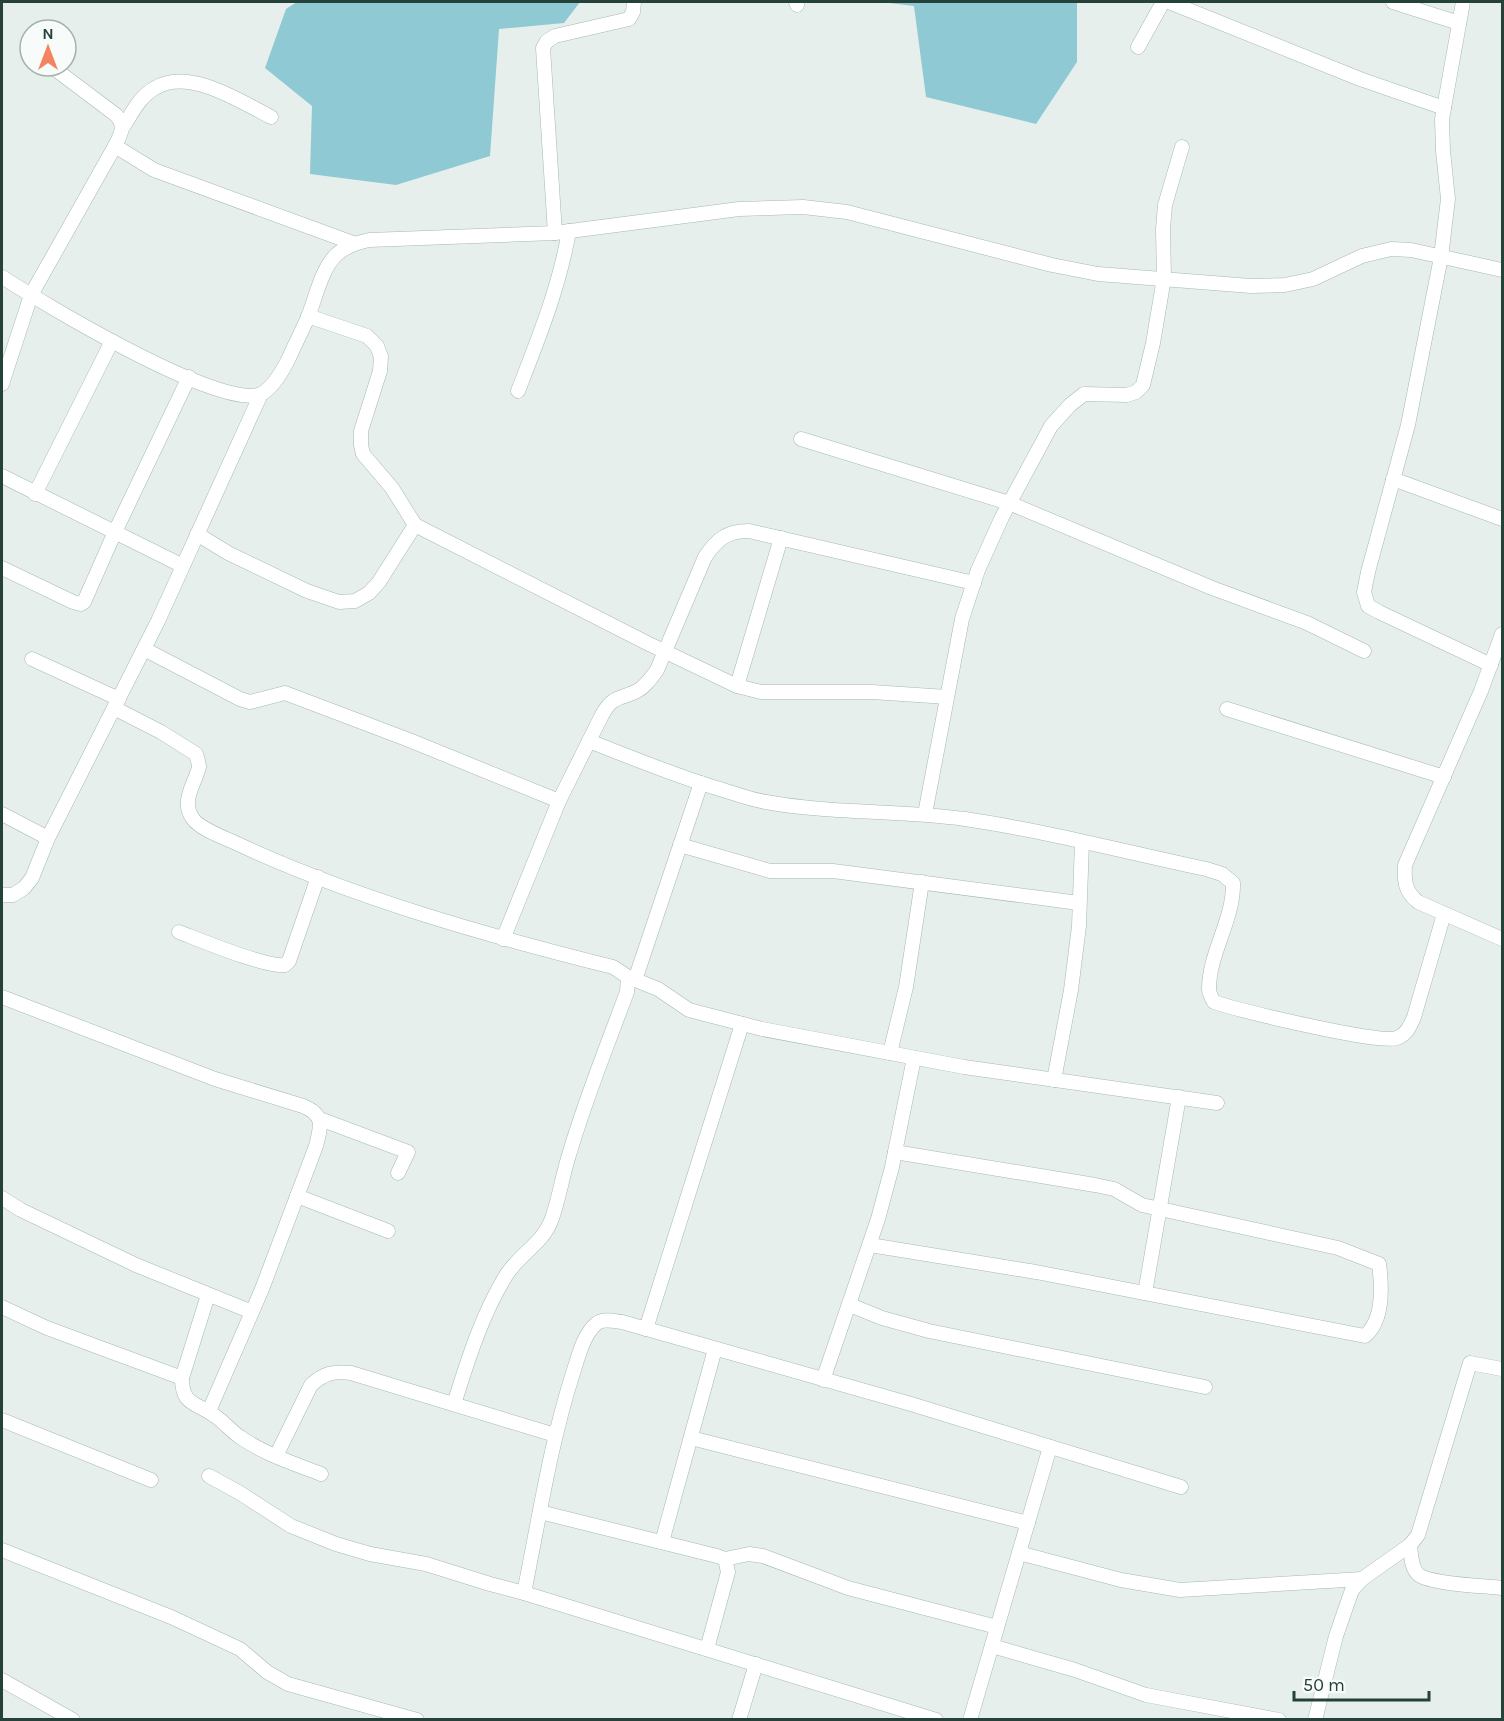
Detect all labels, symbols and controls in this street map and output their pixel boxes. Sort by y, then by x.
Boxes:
north arrow [18,18,78,78]
text: N [42,24,54,43]
scale bar [1294,1664,1429,1702]
text: 50 m [1303,1674,1345,1696]

